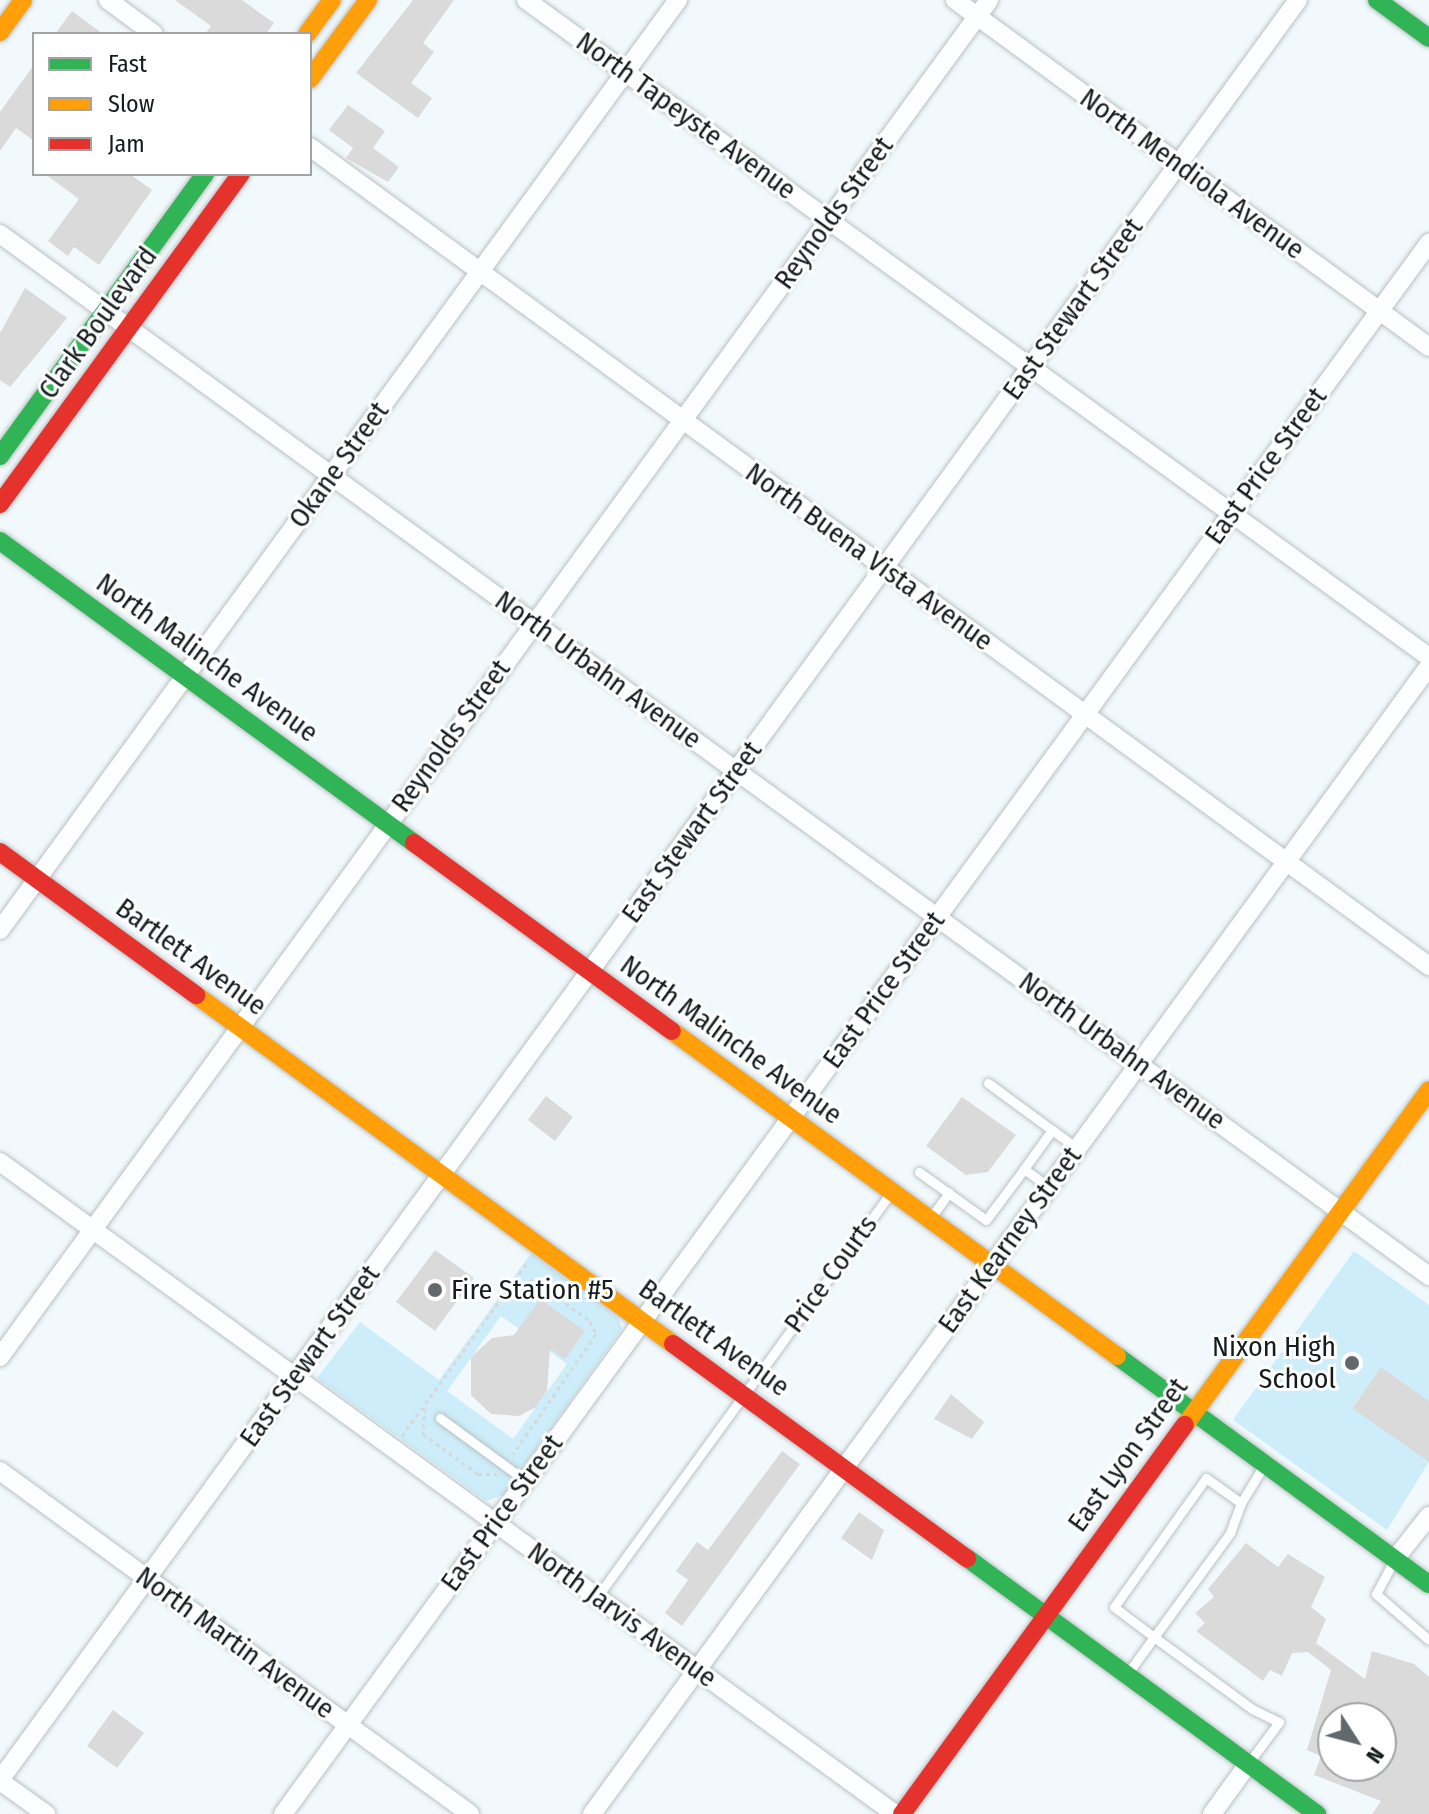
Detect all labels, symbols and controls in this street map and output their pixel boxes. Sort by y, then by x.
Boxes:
street label: North Tapeyste Avenue [570,25,802,207]
legend [32,32,312,176]
text: Fast [108,50,147,78]
street label: North Mendiola Avenue [1073,81,1311,267]
text: Slow [108,90,154,118]
text: Jam [108,130,145,158]
street label: Reynolds Street [767,130,901,296]
street label: East Stewart Street [996,212,1150,406]
street label: Clark Boulevard [32,240,164,406]
street label: East Price Street [1198,381,1334,551]
street label: Okane Street [282,395,396,535]
street label: North Buena Vista Avenue [739,456,999,658]
street label: North Malinche Avenue [90,566,324,750]
street label: North Urbahn Avenue [488,584,708,756]
street label: Reynolds Street [384,653,518,819]
street label: East Stewart Street [615,735,769,929]
street label: Bartlett Avenue [109,891,273,1023]
street label: East Price Street [816,905,952,1075]
street label: North Malinche Avenue [614,948,848,1132]
street label: North Urbahn Avenue [1012,965,1232,1137]
street label: East Kearney Street [931,1140,1089,1340]
street label: Price Courts [777,1209,885,1339]
street label: East Stewart Street [233,1259,387,1453]
street label: Bartlett Avenue [632,1272,796,1404]
place label: Fire Station #5 [451,1273,614,1307]
marker: Fire Station #5 [426,1281,444,1299]
place label: Nixon High School [1212,1330,1336,1396]
marker: Nixon High School [1343,1354,1361,1372]
street label: East Lyon Street [1061,1372,1195,1538]
street label: East Price Street [434,1428,570,1598]
street label: North Jarvis Avenue [521,1535,723,1695]
street label: North Martin Avenue [129,1560,341,1726]
north arrow [1317,1702,1397,1782]
text: N [1360,1742,1390,1768]

